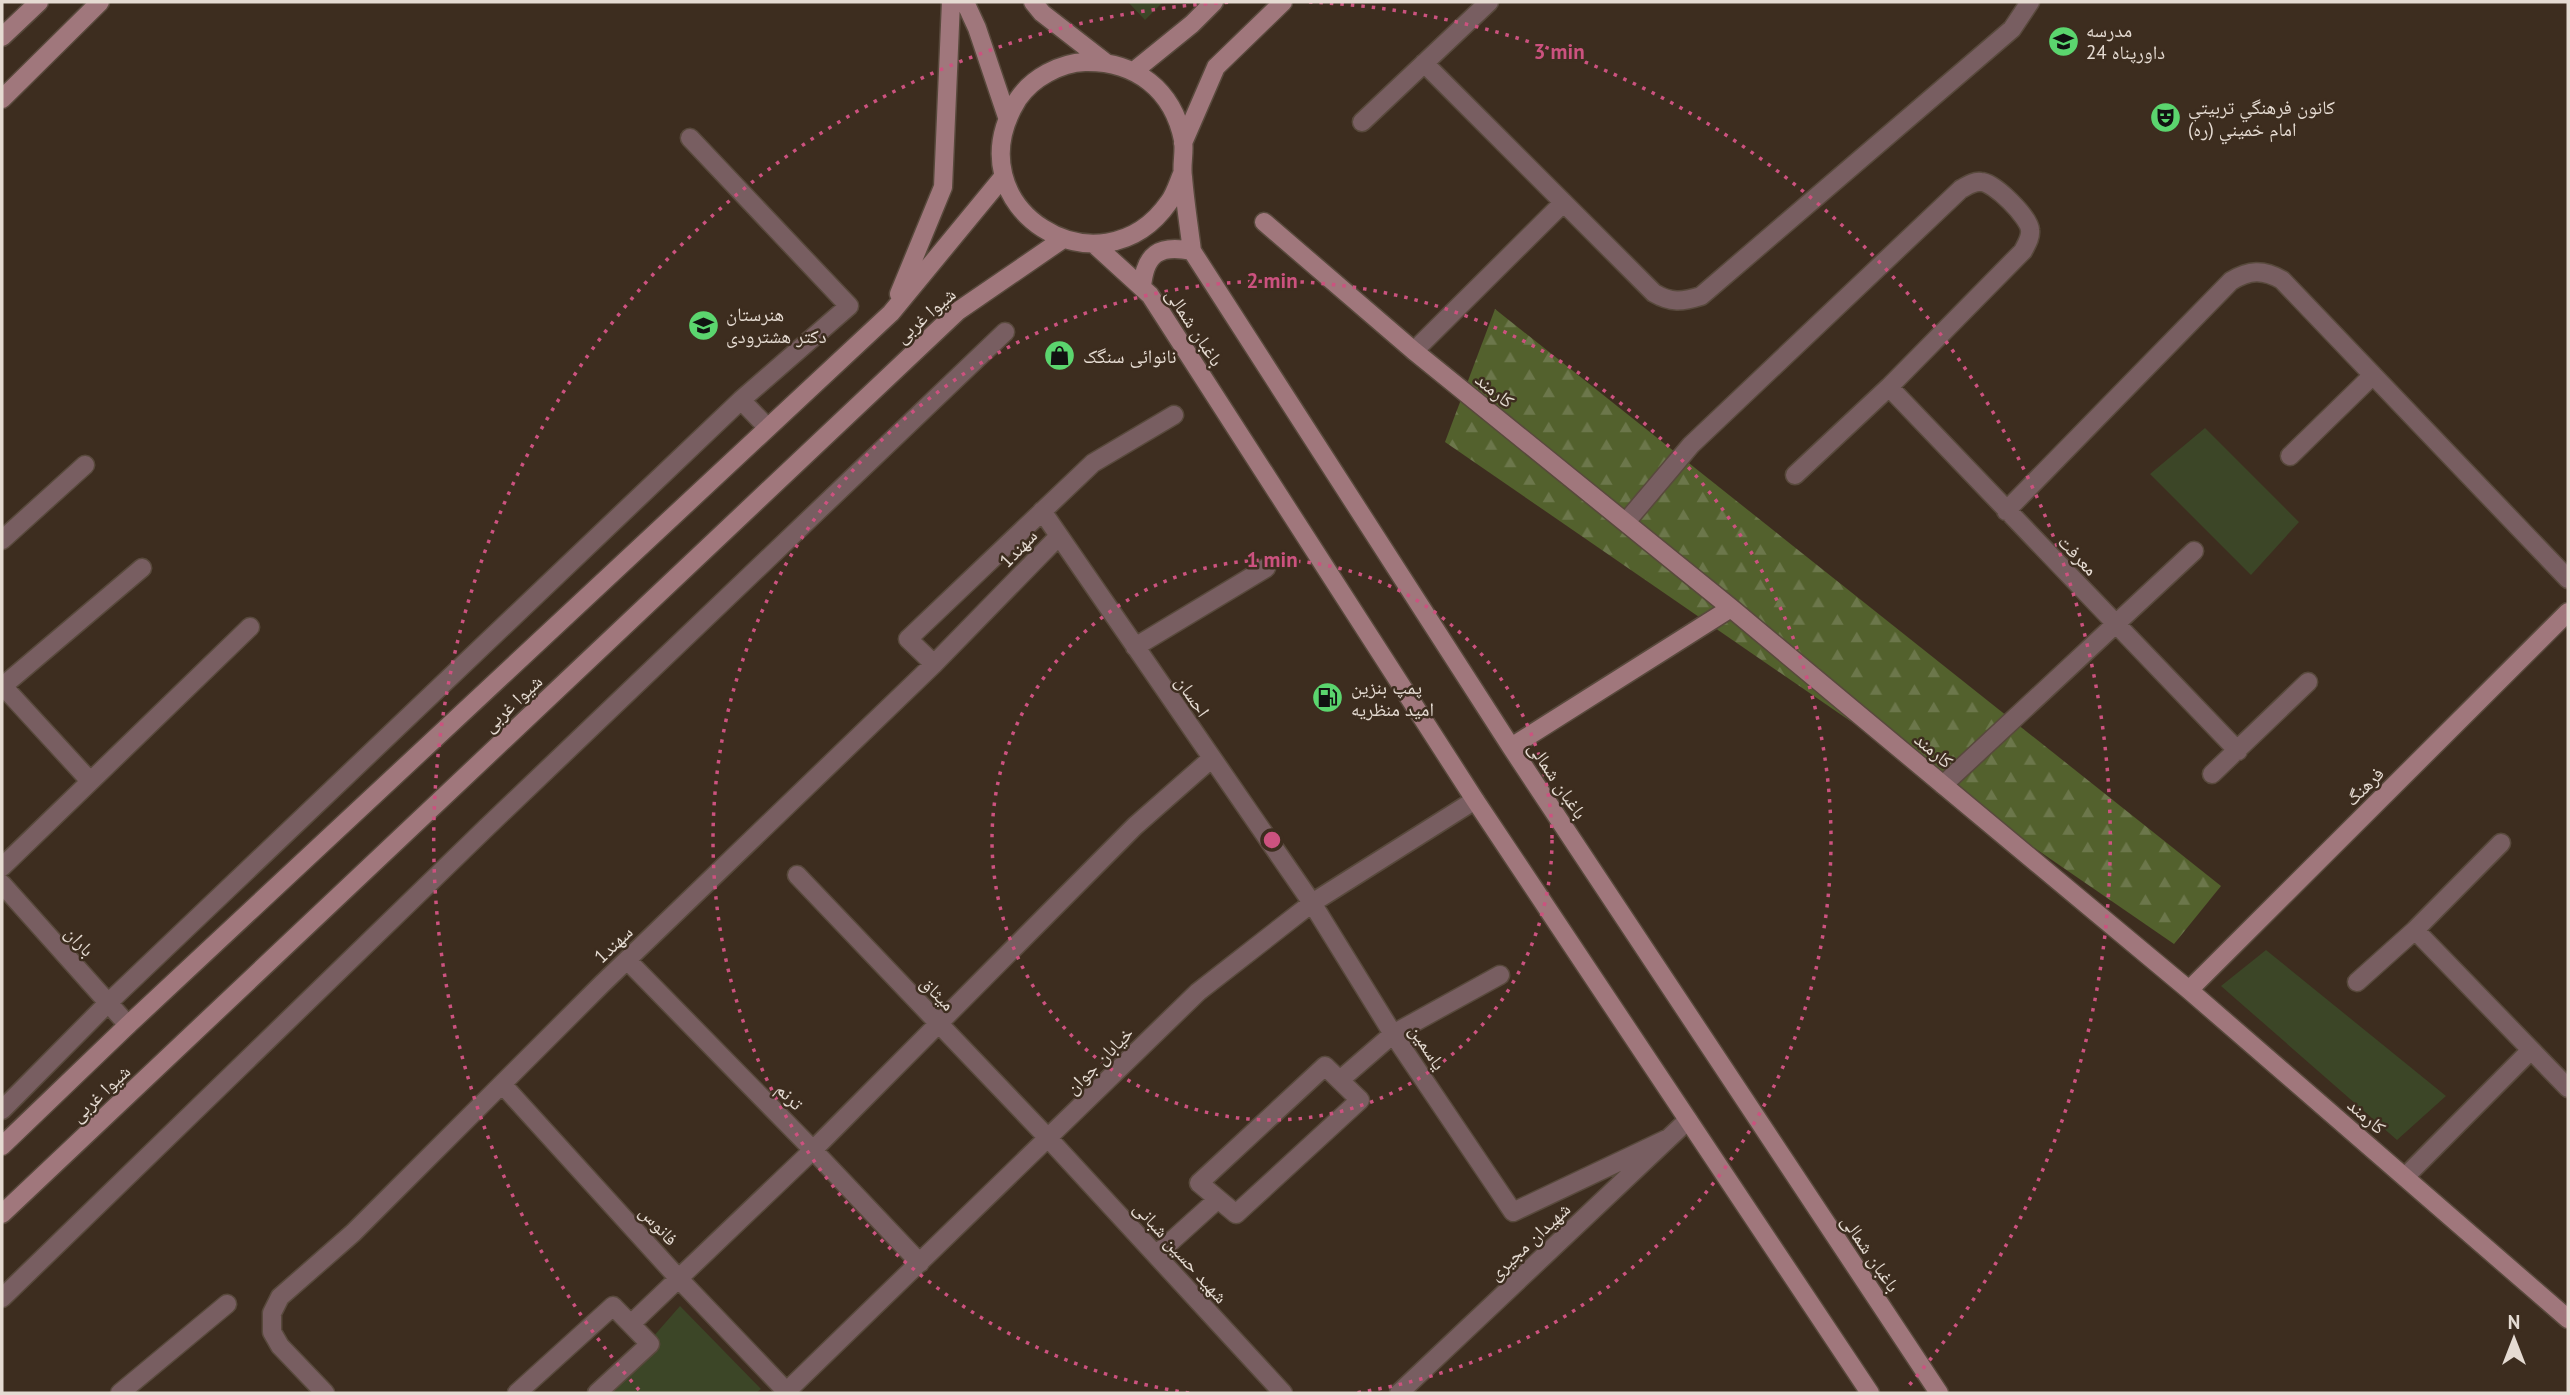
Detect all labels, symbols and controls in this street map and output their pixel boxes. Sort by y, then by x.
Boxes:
place label: مدرسه داورپناه 24 [2086,18,2165,64]
school or university icon: مدرسه داورپناه 24 [2046,24,2080,58]
text: 3 min [1533,38,1585,65]
place label: كانون فرهنگي تربيتي امام خميني (ره) [2188,95,2335,145]
theatre icon: كانون فرهنگي تربيتي امام خميني (ره) [2148,101,2182,135]
text: 2 min [1246,267,1298,294]
street label: شیوا غربی [889,282,961,348]
street label: باغبان شمالی [1161,283,1229,371]
place label: هنرستان دکتر هشترودی [726,302,827,348]
school or university icon: هنرستان دکتر هشترودی [686,308,720,342]
shop icon: نانوائی سنگک [1043,339,1077,373]
place label: نانوائی سنگک [1083,344,1177,368]
street label: کارمند [1471,367,1519,413]
street label: 1سهند [994,524,1042,572]
street label: معرفت [2053,530,2103,580]
text: 1 min [1246,546,1298,573]
street label: شیوا غربی [477,669,547,737]
street label: احسان [1170,671,1216,721]
place label: پمپ بنزین امید منظریه [1351,675,1434,721]
fuel station icon: پمپ بنزین امید منظریه [1311,681,1345,715]
street label: کارمند [1910,727,1958,773]
street label: باغبان شمالی [1523,737,1593,823]
street label: فرهنگ [2339,761,2389,811]
centre of rings [1260,828,1284,852]
street label: 1سهند [589,920,637,968]
street label: باران [60,921,100,961]
street label: میثاق [916,970,960,1016]
street label: یاسمین [1404,1020,1452,1074]
street label: خیابان جوان [1060,1021,1138,1099]
street label: شیوا غربی [65,1059,135,1127]
street label: ترنم [770,1077,809,1116]
street label: کارمند [2343,1093,2391,1139]
street label: شهید حسین شبانی [1129,1196,1233,1308]
street label: شهیدان مجیری [1483,1197,1575,1285]
street label: فانوس [635,1200,683,1250]
street label: باغبان شمالی [1836,1210,1906,1296]
north arrow [2479,1304,2549,1374]
text: N [2508,1310,2520,1334]

